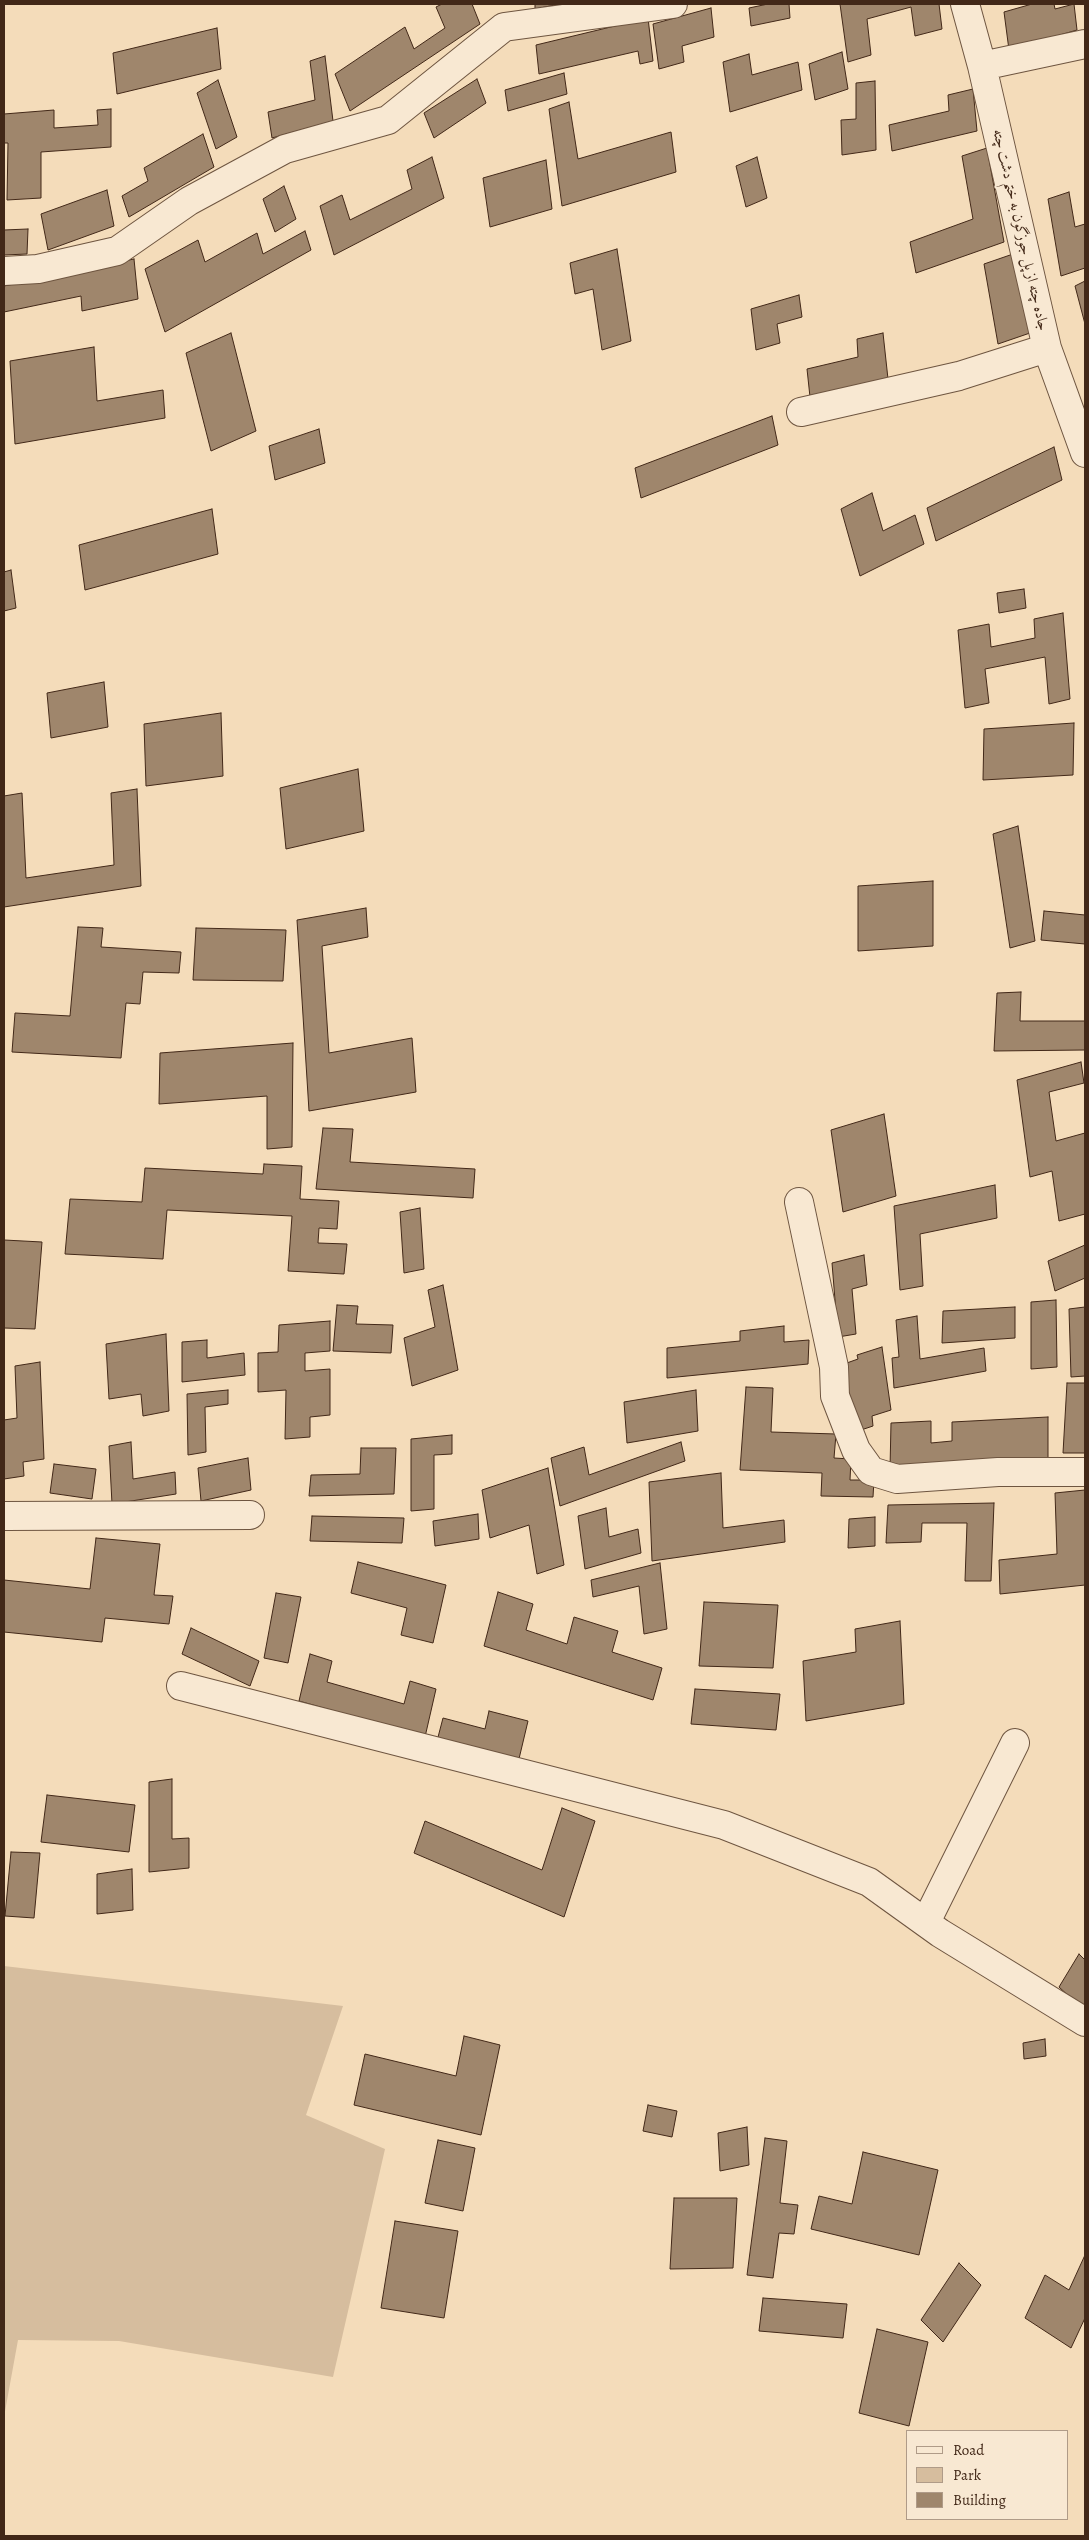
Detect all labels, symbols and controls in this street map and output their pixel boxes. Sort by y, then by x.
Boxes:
street label: جاده چته از پل جوزگون به ختم دشت چته [988,127,1052,333]
legend [906,2430,1069,2520]
text: Road [953,2440,984,2460]
text: Park [953,2465,981,2485]
text: Building [953,2490,1006,2510]

